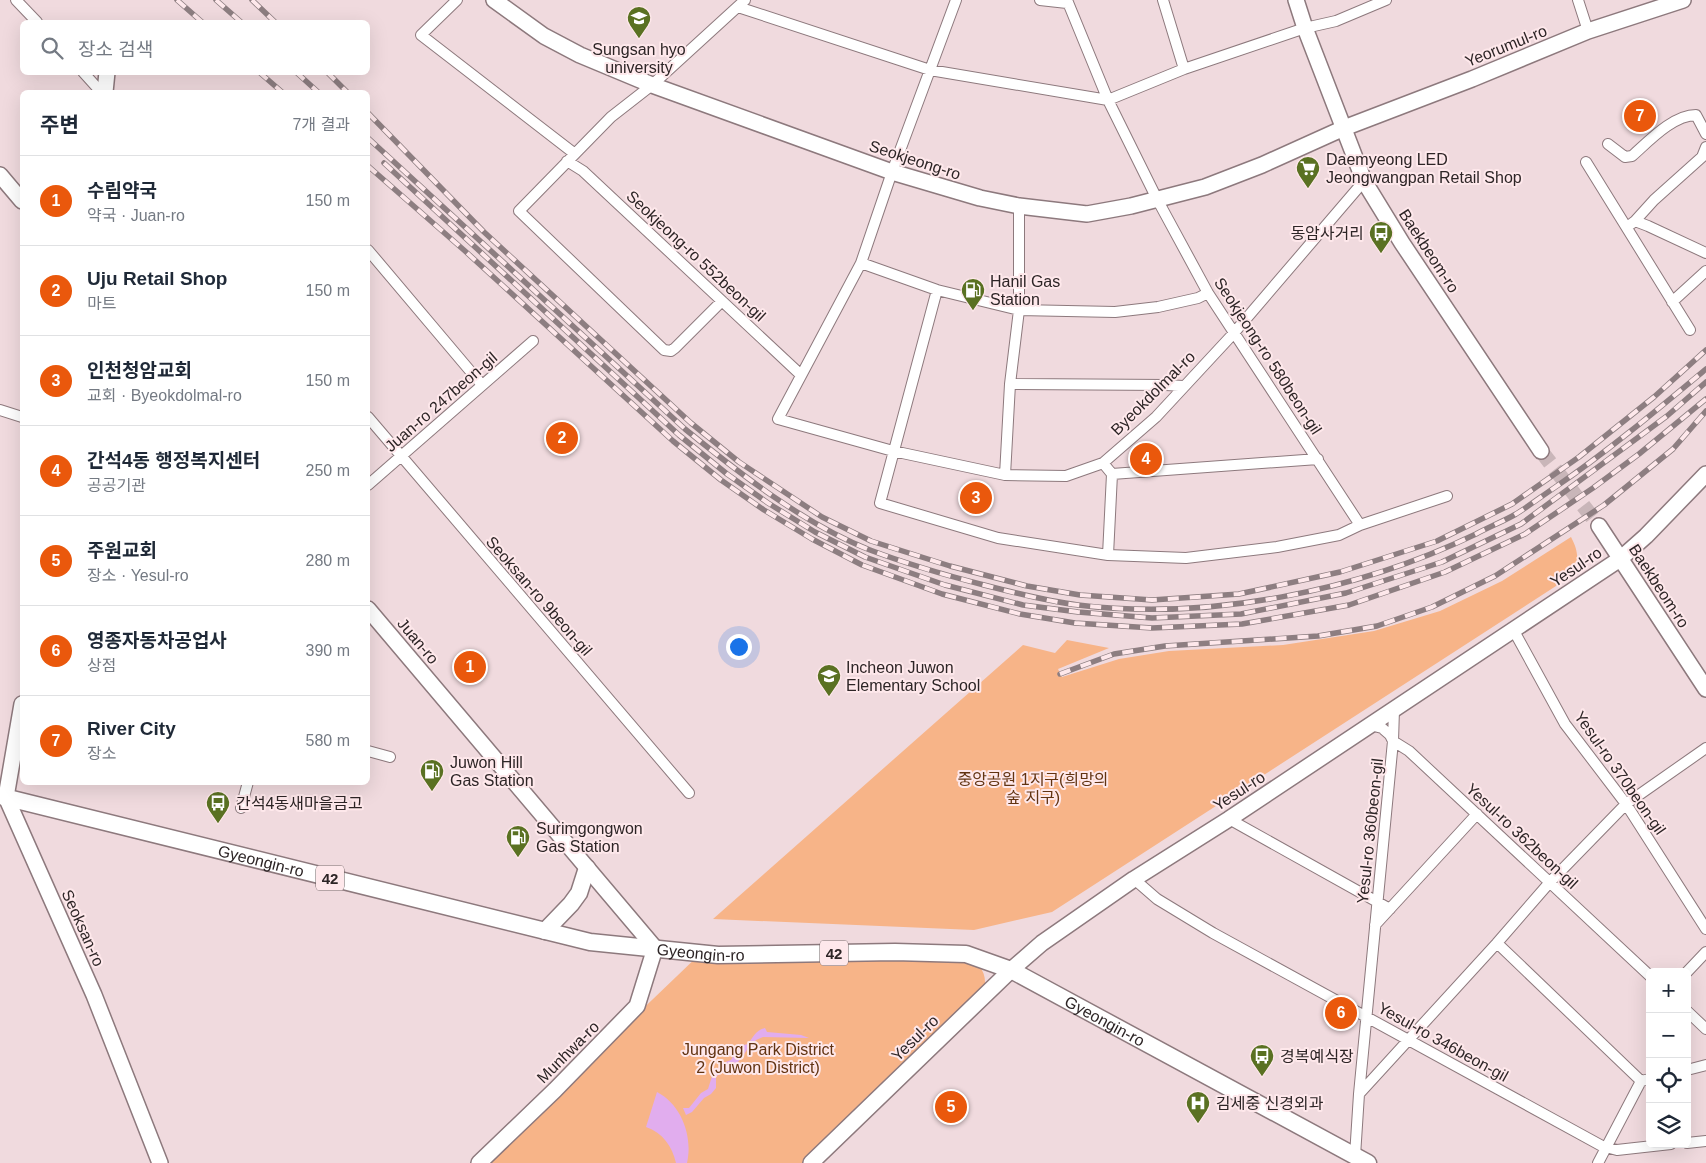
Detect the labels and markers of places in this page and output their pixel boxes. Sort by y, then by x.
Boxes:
school or university icon: Sungsan hyo university [626,5,652,39]
place label: Sungsan hyo university [592,41,686,76]
pin: 7 [1624,97,1656,135]
place label: Daemyeong LED Jeongwangpan Retail Shop [1326,151,1522,186]
supermarket icon: Daemyeong LED Jeongwangpan Retail Shop [1295,155,1321,189]
bus stop icon: 동암사거리 [1368,220,1394,254]
place label: 동암사거리 [1290,225,1364,242]
place label: Hanil Gas Station [990,273,1060,308]
fuel station icon: Hanil Gas Station [960,277,986,311]
pin: 2 [546,419,578,457]
pin: 4 [1130,440,1162,478]
pin: 3 [960,479,992,517]
pin: 1 [454,648,486,686]
place label: Incheon Juwon Elementary School [846,659,980,694]
school or university icon: Incheon Juwon Elementary School [816,663,842,697]
place label: Juwon Hill Gas Station [450,754,534,789]
fuel station icon: Juwon Hill Gas Station [419,758,445,792]
bus stop icon: 간석4동새마을금고 [205,790,231,824]
place label: 간석4동새마을금고 [236,795,363,812]
place label: Surimgongwon Gas Station [536,820,643,855]
fuel station icon: Surimgongwon Gas Station [505,824,531,858]
pin: 6 [1325,994,1357,1032]
bus stop icon: 경복예식장 [1249,1043,1275,1077]
place label: 경복예식장 [1280,1048,1354,1065]
pin: 5 [935,1088,967,1126]
hospital icon: 김세중 신경외과 [1185,1090,1211,1124]
place label: 김세중 신경외과 [1216,1095,1324,1112]

